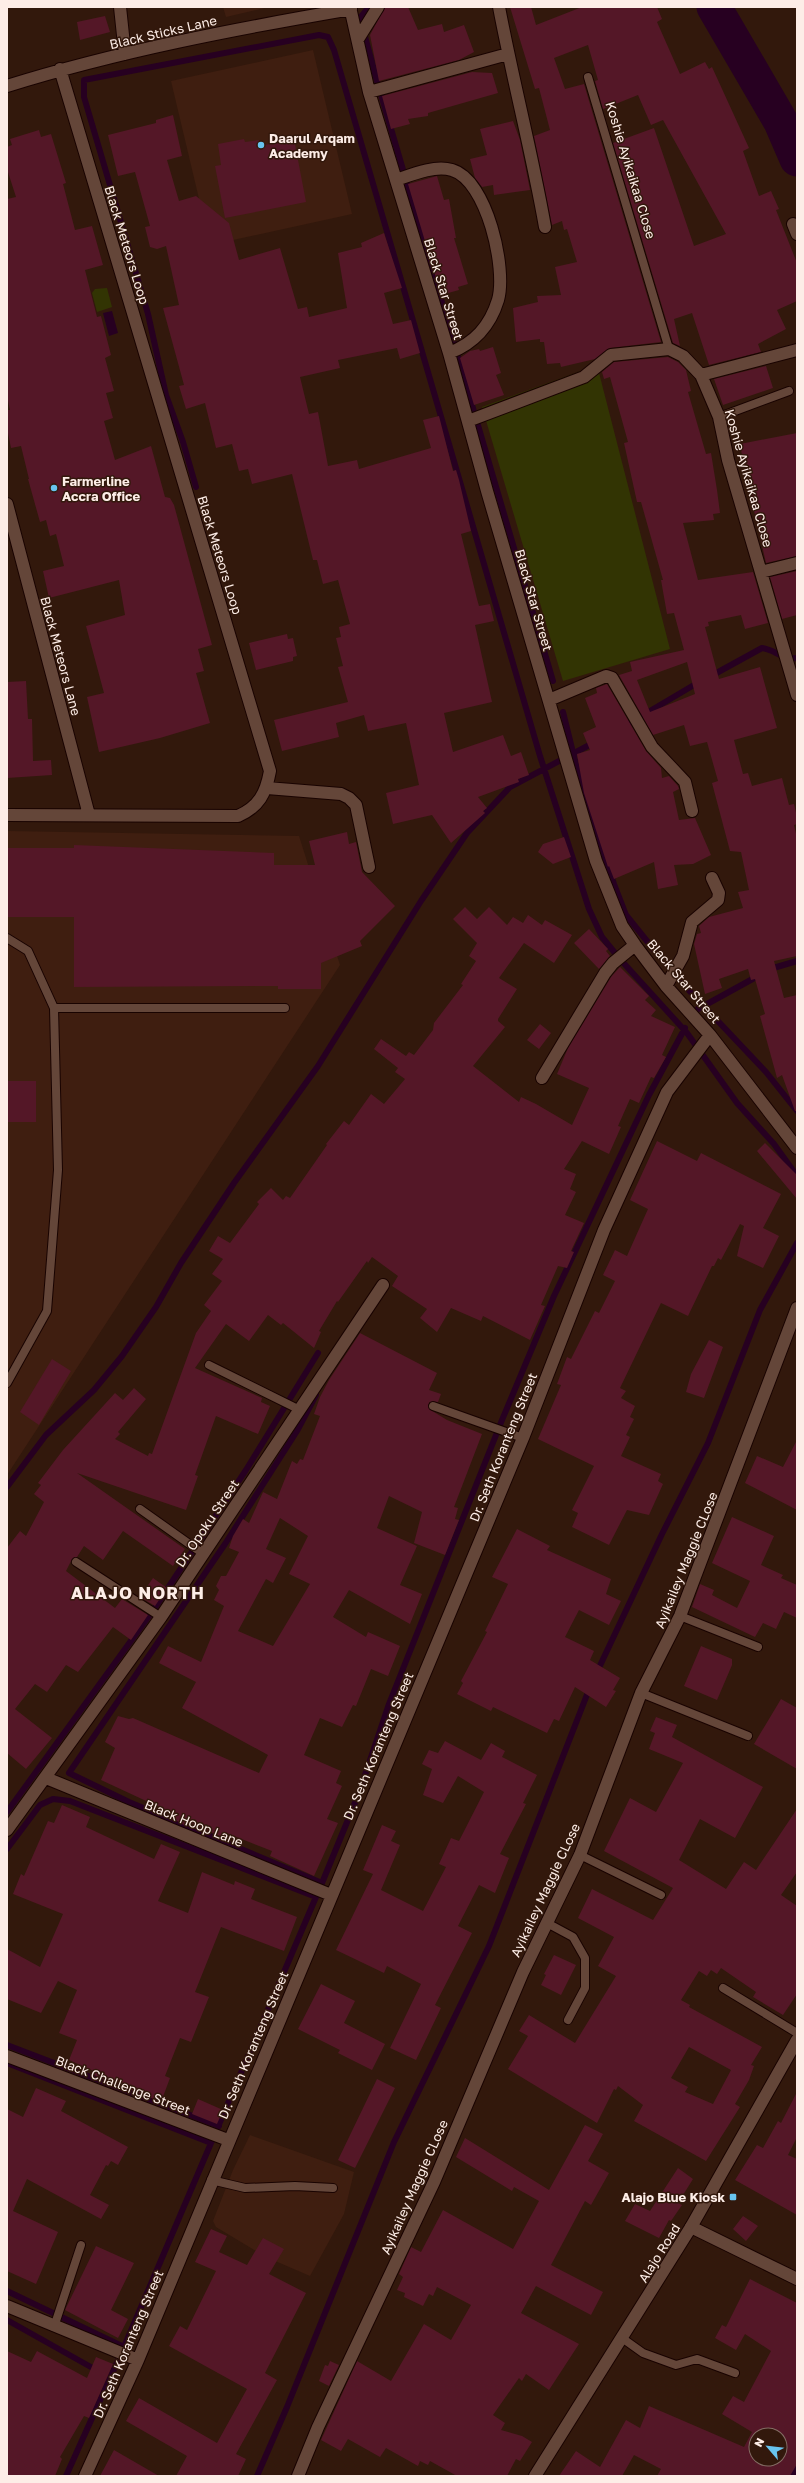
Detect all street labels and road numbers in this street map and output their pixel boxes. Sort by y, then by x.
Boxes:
street label: Black Sticks Lane [108,12,218,52]
street label: Koshie Ayikaikaa Close [602,99,660,241]
street label: Black Meteors Loop [101,184,153,306]
street label: Black Star Street [421,236,467,342]
street label: Koshie Ayikaikaa Close [722,407,776,549]
street label: Black Meteors Loop [194,494,246,616]
street label: Black Star Street [512,547,556,653]
street label: Black Meteors Lane [37,595,85,717]
street label: Black Star Street [644,936,724,1026]
street label: Dr. Seth Koranteng Street [466,1370,540,1524]
street label: Dr. Opoku Street [172,1476,242,1570]
street label: Ayikailey Maggie CLose [651,1489,721,1631]
street label: Dr. Seth Koranteng Street [340,1670,416,1822]
street label: Black Hoop Lane [142,1796,246,1850]
street label: Ayikailey Maggie CLose [507,1821,583,1959]
street label: Dr. Seth Koranteng Street [215,1969,291,2121]
street label: Black Challenge Street [53,2052,193,2118]
street label: Ayikailey Maggie CLose [377,2117,451,2257]
street label: Alajo Road [635,2221,683,2285]
street label: Dr. Seth Koranteng Street [90,2268,166,2420]

